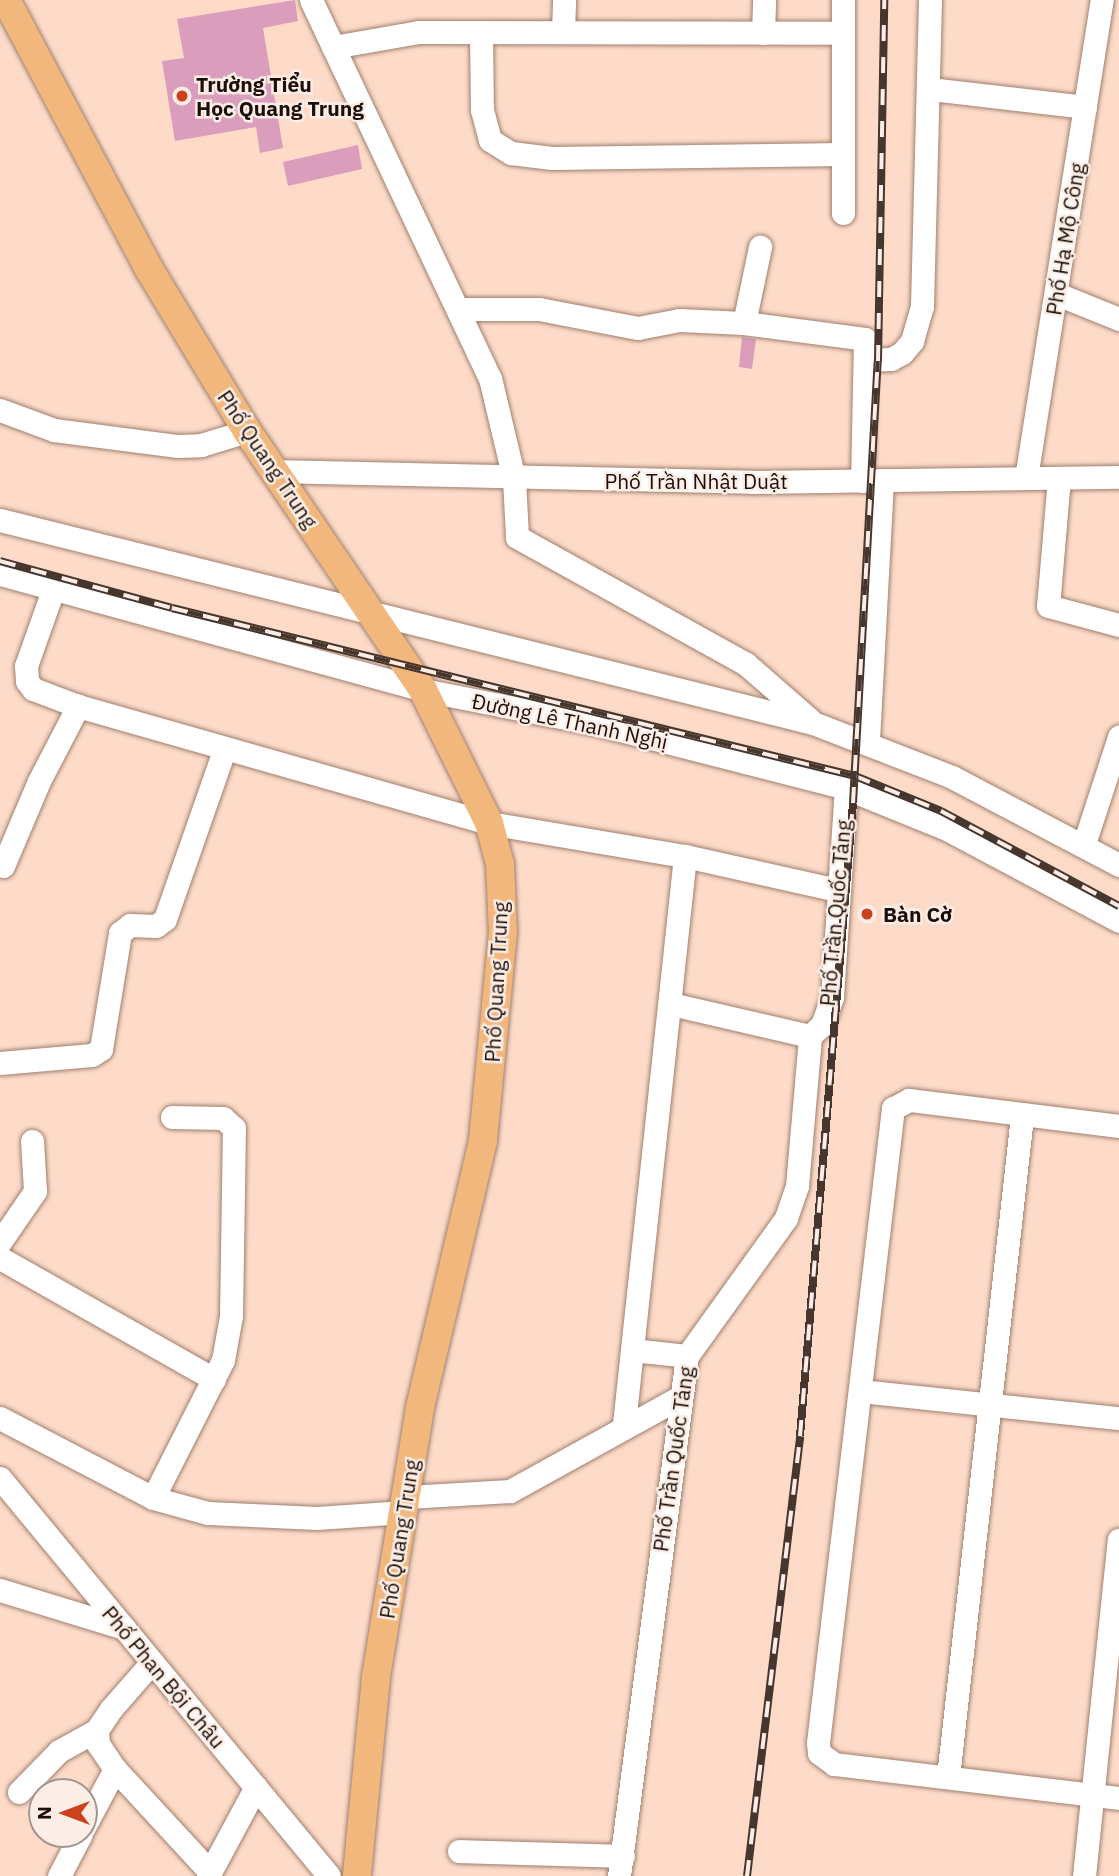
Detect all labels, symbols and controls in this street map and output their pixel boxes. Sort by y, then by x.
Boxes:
place label: Trường Tiểu Học Quang Trung [196,71,364,121]
marker: Trường Tiểu Học Quang Trung [174,88,190,104]
street label: Phố Hạ Mộ Công [1041,161,1089,317]
street label: Phố Quang Trung [213,385,323,533]
street label: Phố Trần Nhật Duật [604,468,788,494]
street label: Đường Lê Thanh Nghị [470,688,670,754]
street label: Phố Trần Quốc Tảng [814,819,856,1007]
street label: Phố Quang Trung [479,901,513,1063]
place label: Bàn Cờ [883,901,952,927]
marker: Bàn Cờ [857,904,877,924]
street label: Phố Trần Quốc Tảng [648,1365,698,1553]
street label: Phố Quang Trung [374,1457,424,1621]
street label: Phố Phan Bội Châu [97,1601,231,1753]
north arrow [28,1778,98,1848]
text: N [32,1806,56,1820]

